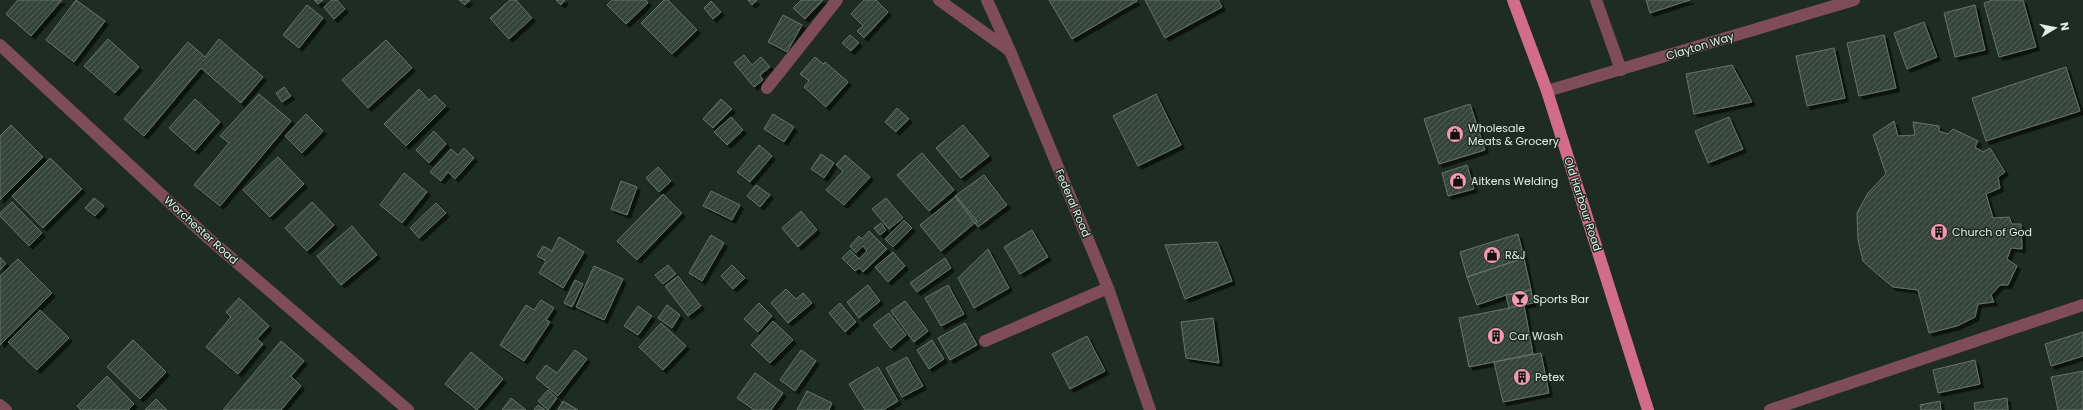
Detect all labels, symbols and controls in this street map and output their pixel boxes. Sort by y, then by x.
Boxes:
north arrow [2035,8,2075,48]
text: N [2056,21,2073,32]
street label: Clayton Way [1664,28,1737,64]
place label: Wholesale Meats & Grocery [1468,120,1560,149]
shop icon: Wholesale Meats & Grocery [1445,124,1465,144]
street label: Old Harbour Road [1560,155,1606,253]
street label: Federal Road [1051,167,1095,239]
shop icon: Aitkens Welding [1448,171,1468,191]
place label: Aitkens Welding [1471,173,1558,189]
street label: Worchester Road [160,192,242,268]
building icon: Church of God [1929,222,1949,242]
place label: Church of God [1952,224,2032,240]
shop icon: R&J [1482,245,1502,265]
place label: R&J [1505,247,1526,263]
bar icon: Sports Bar [1510,289,1530,309]
place label: Sports Bar [1533,291,1589,307]
building icon: Car Wash [1486,326,1506,346]
place label: Car Wash [1509,328,1563,344]
building icon: Petex [1512,367,1532,387]
place label: Petex [1535,369,1565,385]

